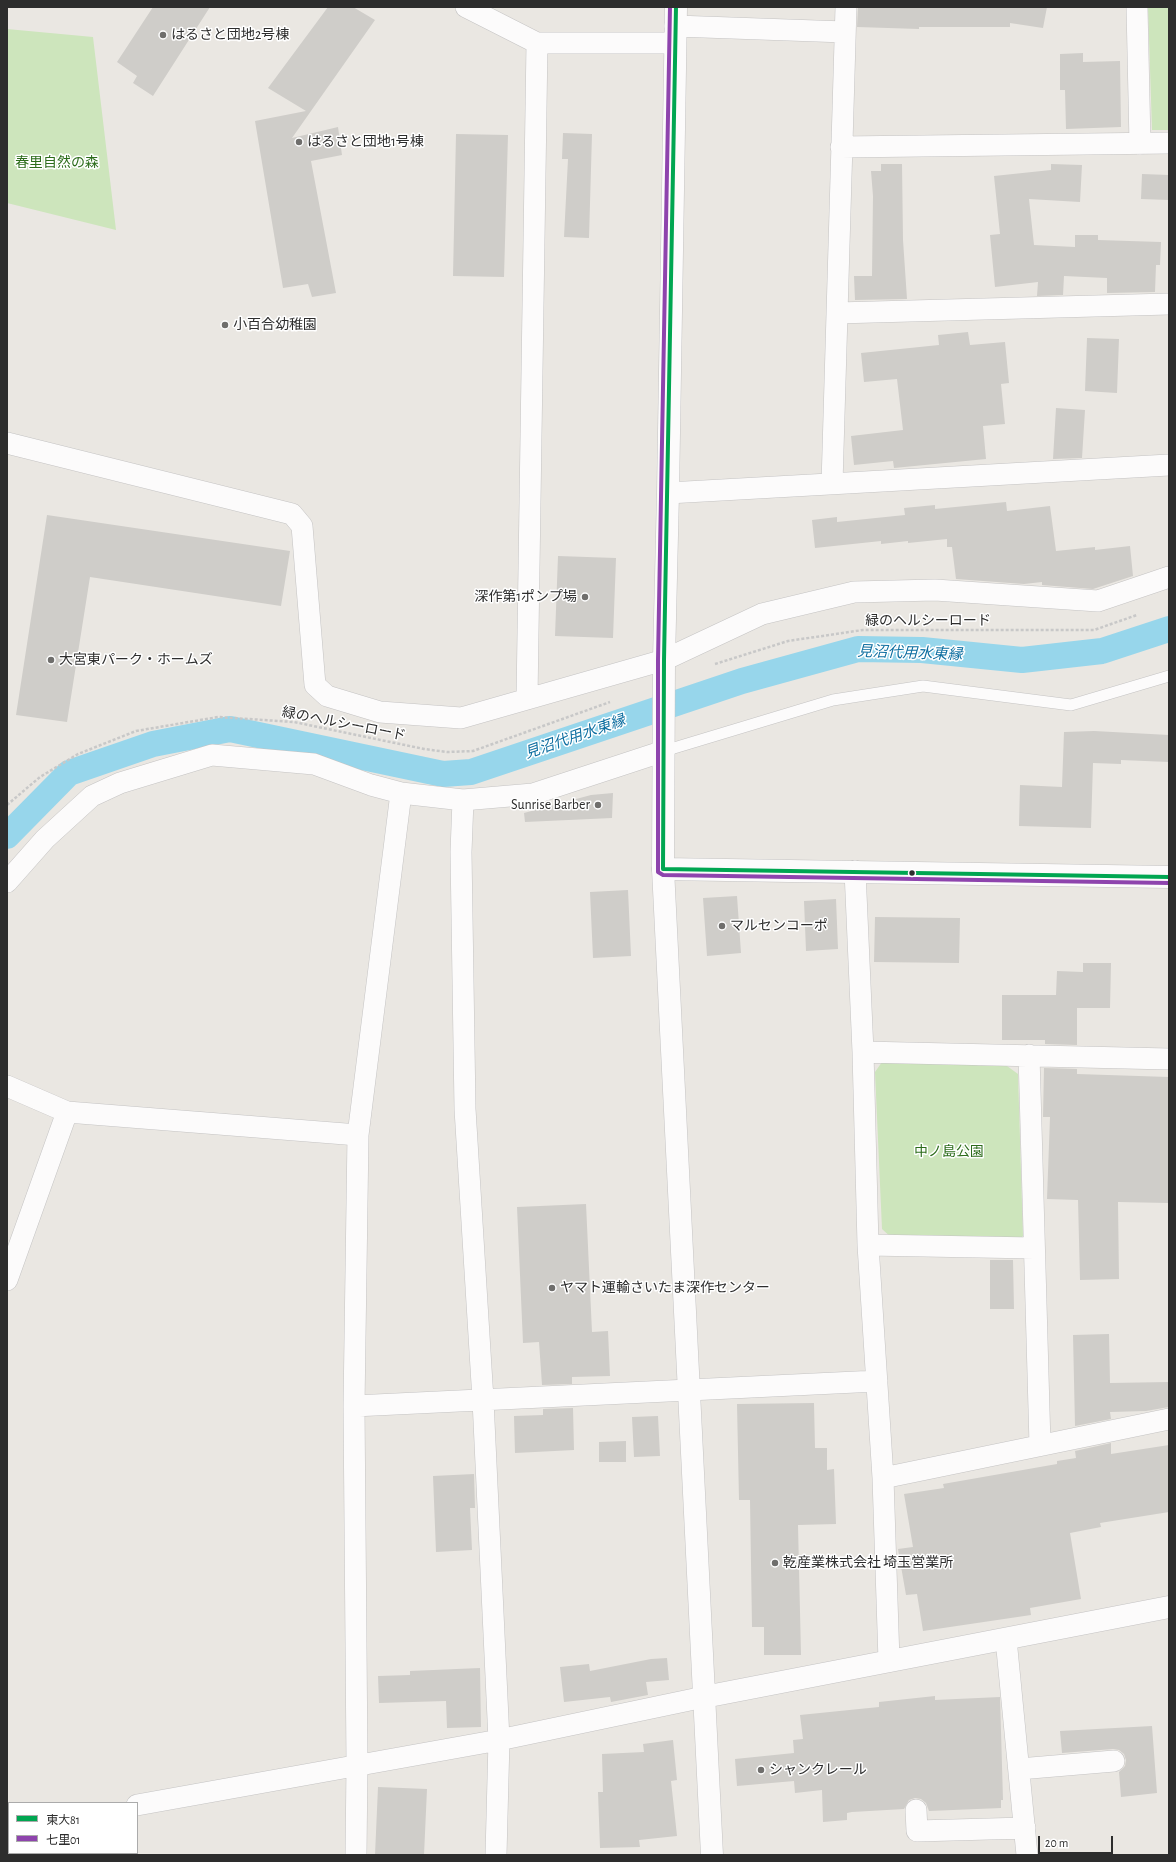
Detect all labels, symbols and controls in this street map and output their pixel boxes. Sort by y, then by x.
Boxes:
place label: はるさと団地2号棟 [171,27,289,43]
marker: はるさと団地2号棟 [158,30,168,40]
place label: はるさと団地1号棟 [307,134,424,150]
marker: はるさと団地1号棟 [294,137,304,147]
park label: 春里自然の森 [15,155,99,171]
place label: 小百合幼稚園 [233,317,317,333]
marker: 小百合幼稚園 [220,320,230,330]
place label: 深作第1ポンプ場 [474,589,577,605]
marker: 深作第1ポンプ場 [580,592,590,602]
street label: 緑のヘルシーロード [865,613,991,629]
water label: 見沼代用水東縁 [857,642,963,664]
place label: 大宮東パーク・ホームズ [59,652,213,668]
marker: 大宮東パーク・ホームズ [46,655,56,665]
street label: 緑のヘルシーロード [281,704,407,744]
water label: 見沼代用水東縁 [522,711,628,763]
place label: Sunrise Barber [511,797,590,813]
marker: Sunrise Barber [593,800,603,810]
unlabelled marker [907,868,917,878]
place label: マルセンコーポ [730,918,828,934]
marker: マルセンコーポ [717,921,727,931]
park label: 中ノ島公園 [914,1144,984,1160]
place label: ヤマト運輸さいたま深作センター [560,1280,770,1296]
marker: ヤマト運輸さいたま深作センター [547,1283,557,1293]
place label: 乾産業株式会社 埼玉営業所 [783,1555,953,1571]
marker: 乾産業株式会社 埼玉営業所 [770,1558,780,1568]
place label: シャンクレール [769,1762,867,1778]
marker: シャンクレール [756,1765,766,1775]
legend [8,1802,138,1854]
text: 東大81 [46,1814,80,1826]
scale bar [1040,1828,1115,1854]
text: 七里01 [46,1834,80,1846]
text: 20 m [1045,1837,1068,1849]

